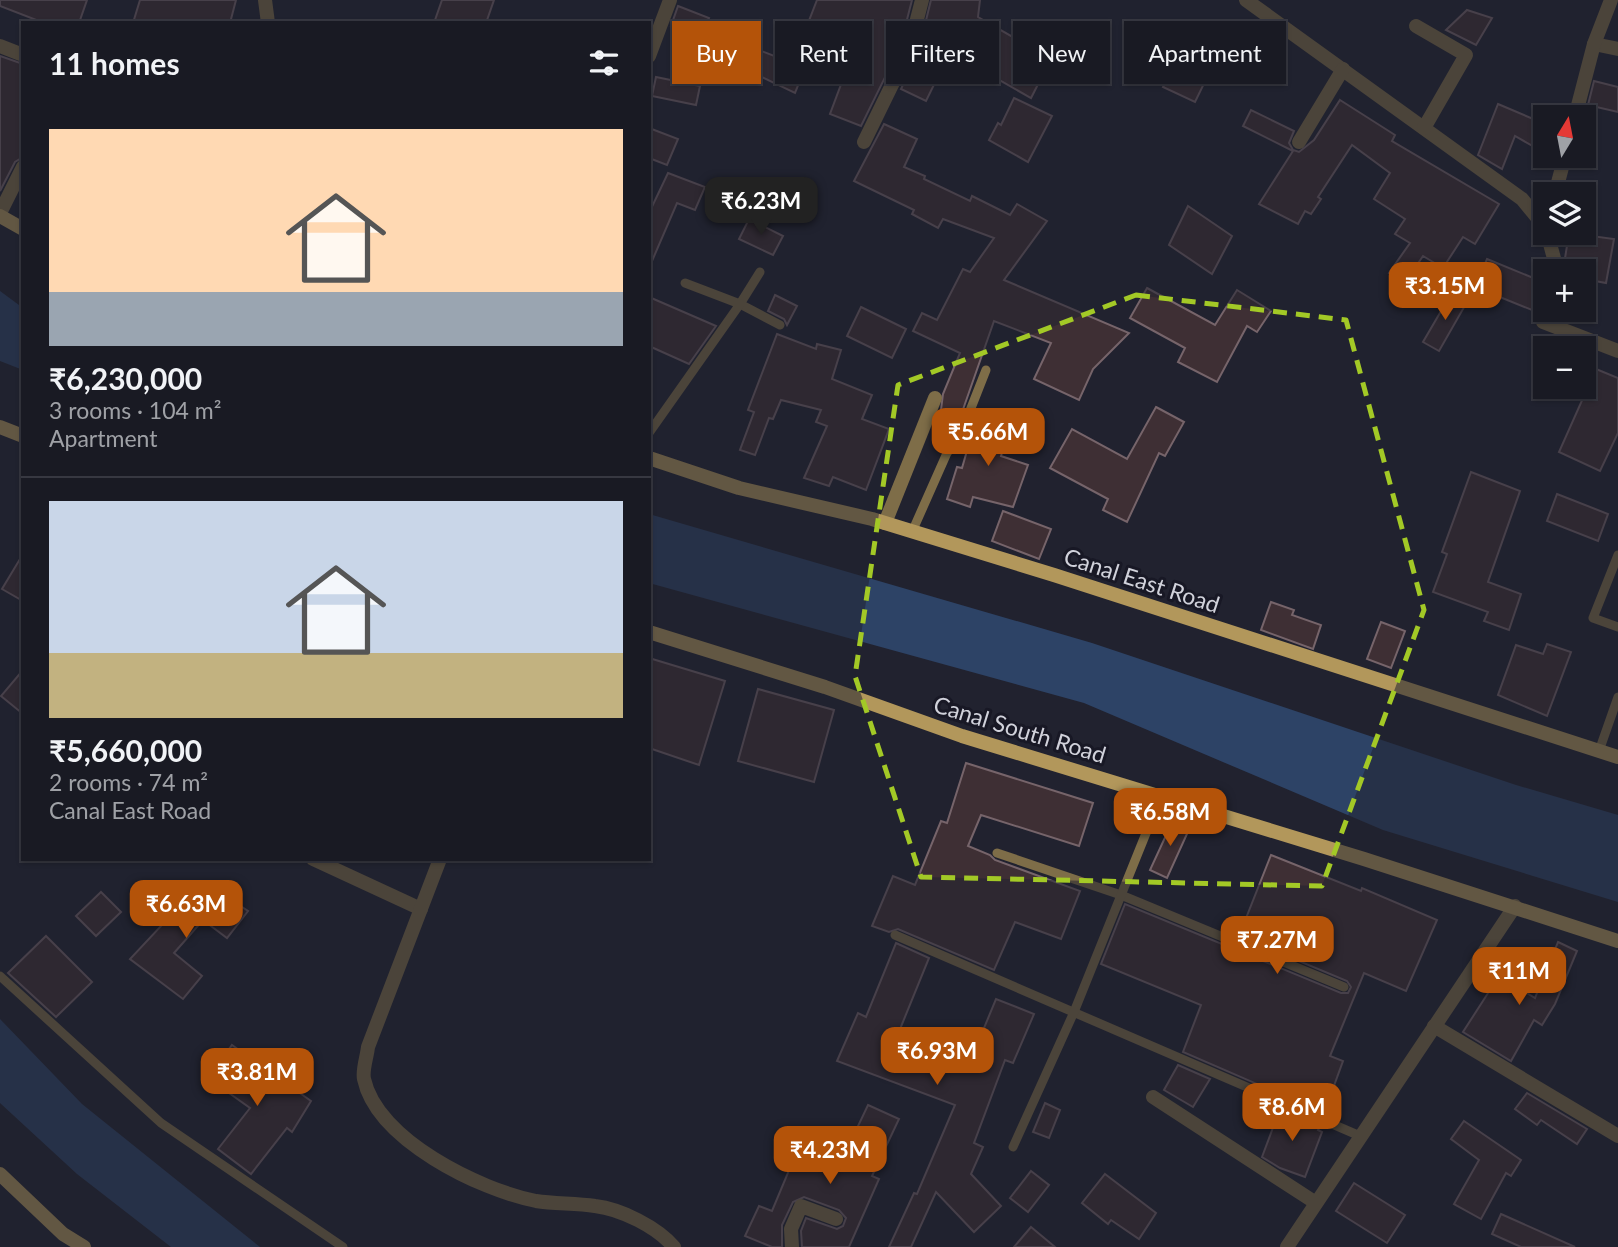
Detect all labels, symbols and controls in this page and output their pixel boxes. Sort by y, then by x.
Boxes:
chip: Buy [672,21,761,84]
chip: Rent [775,21,872,84]
chip: Filters [886,21,999,84]
chip: New [1013,21,1110,84]
chip: Apartment [1124,21,1286,84]
icon: filters [585,44,623,82]
text: 11 homes [49,45,180,81]
north arrow [1533,105,1596,168]
map controls [1533,105,1596,399]
icon: home [273,175,399,301]
pin: ₹6.23M [704,177,818,237]
button: layers [1533,182,1596,245]
text: ₹6.23M [721,186,801,214]
button: + [1533,259,1596,322]
pin: ₹3.15M [1388,262,1502,322]
text: ₹3.15M [1405,271,1485,299]
button: − [1533,336,1596,399]
text: ₹6,230,000 [49,360,202,396]
text: 3 rooms · 104 m² [49,396,221,424]
pin: ₹5.66M [931,408,1045,468]
text: ₹5.66M [948,417,1028,445]
text: Apartment [49,424,157,452]
street label: Canal East Road [1061,542,1223,618]
icon: home [273,547,399,673]
street label: Canal South Road [930,689,1110,769]
text: ₹5,660,000 [49,732,202,768]
text: 2 rooms · 74 m² [49,768,208,796]
pin: ₹6.58M [1113,788,1227,848]
text: Canal East Road [49,796,211,824]
text: ₹6.58M [1130,797,1210,825]
pin: ₹6.63M [129,880,243,940]
text: ₹6.63M [146,889,226,917]
pin: ₹7.27M [1220,916,1334,976]
text: ₹7.27M [1237,925,1317,953]
pin: ₹11M [1478,948,1560,1007]
text: ₹11M [1488,956,1550,984]
pin: ₹6.93M [880,1028,994,1087]
text: ₹6.93M [897,1036,977,1064]
pin: ₹3.81M [200,1048,314,1108]
text: ₹3.81M [217,1057,297,1085]
pin: ₹8.6M [1243,1084,1341,1143]
text: ₹8.6M [1258,1092,1326,1120]
pin: ₹4.23M [773,1126,887,1186]
text: ₹4.23M [790,1135,870,1163]

